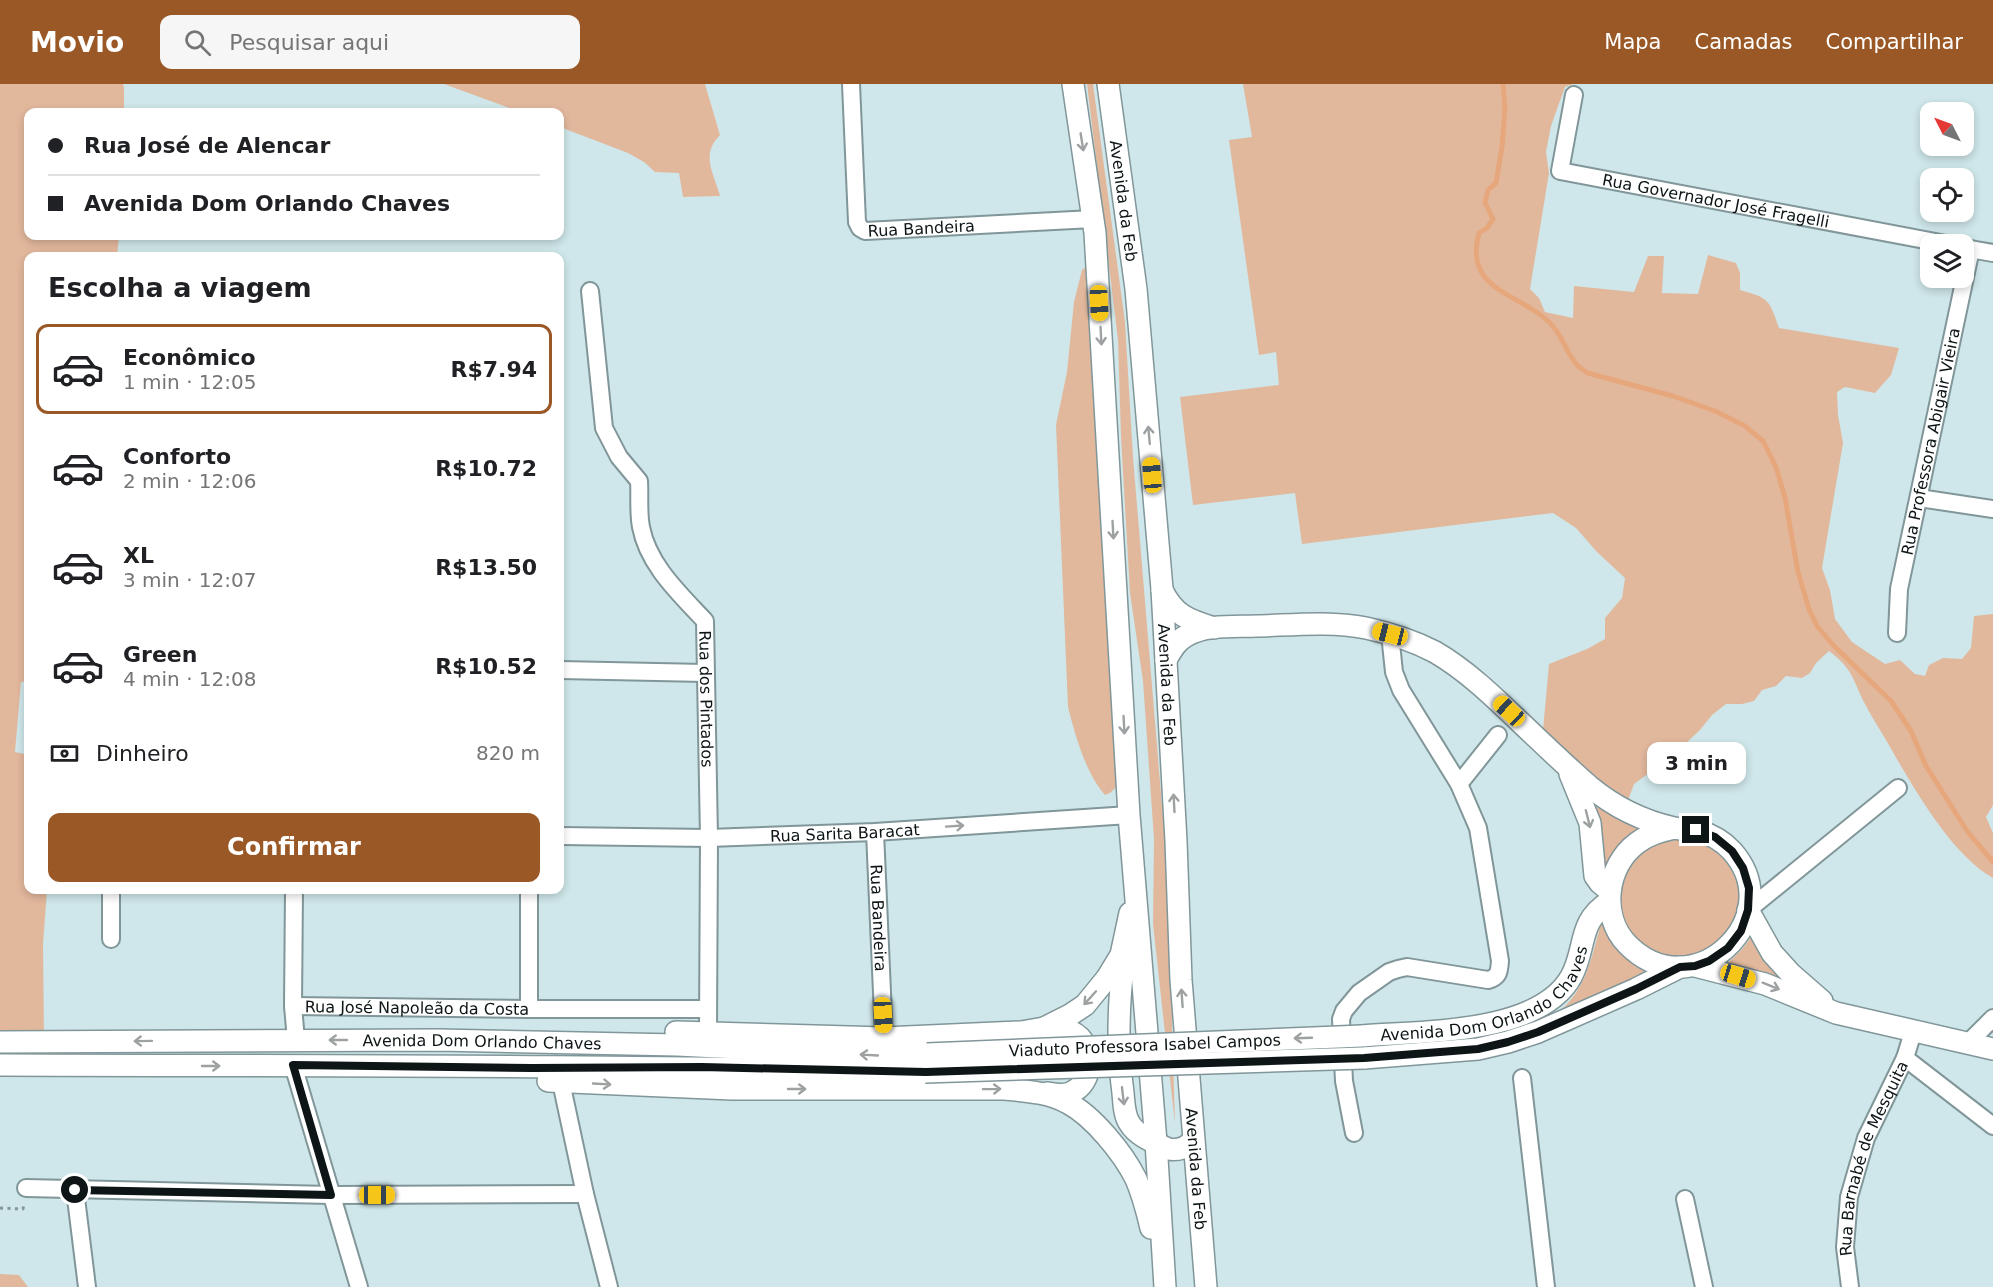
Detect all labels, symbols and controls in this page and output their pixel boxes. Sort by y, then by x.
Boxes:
search box [160,15,580,69]
text: Movio [30,26,124,59]
icon: search [181,26,214,59]
text: Pesquisar aqui [229,30,389,55]
text: Mapa [1604,30,1661,54]
text: Camadas [1694,30,1792,54]
text: Compartilhar [1825,30,1963,54]
north arrow [1920,102,1974,156]
map controls [1920,102,1974,288]
one-way arrow [1076,131,1087,151]
text: Rua José de Alencar [84,133,330,158]
street label: Avenida da Feb [1106,139,1142,263]
button: locate [1920,168,1974,222]
street label: Rua Governador José Fragelli [1601,170,1831,231]
text: Avenida Dom Orlando Chaves [84,191,450,216]
street label: Rua Bandeira [867,216,975,240]
button: layers [1920,234,1974,288]
text: Escolha a viagem [48,272,312,303]
car [1089,285,1109,321]
one-way arrow [1096,325,1107,345]
street label: Rua Professora Abigair Vieira [1897,326,1964,557]
icon: car [51,342,105,396]
text: Econômico [123,345,256,370]
text: R$7.94 [450,357,537,382]
text: 1 min · 12:05 [123,370,257,394]
one-way arrow [1143,425,1154,445]
icon: car [51,441,105,495]
text: Conforto [123,444,231,469]
text: R$10.72 [435,456,537,481]
car [1141,456,1163,494]
text: 2 min · 12:06 [123,469,257,493]
one-way arrow [1108,520,1119,540]
icon: car [51,540,105,594]
text: XL [123,543,154,568]
text: R$13.50 [435,555,537,580]
text: 3 min · 12:07 [123,568,257,592]
car [1370,621,1410,647]
street label: Avenida da Feb [1154,623,1180,746]
street label: Rua dos Pintados [696,630,717,768]
icon: car [51,639,105,693]
text: Green [123,642,197,667]
text: R$10.52 [435,654,537,679]
text: 4 min · 12:08 [123,667,257,691]
car [1490,692,1528,730]
one-way arrow [1119,715,1130,735]
icon: cash [48,737,81,770]
text: Dinheiro [96,741,189,766]
text: 820 m [476,741,540,765]
callout: 3 min [1646,743,1746,785]
text: 3 min [1665,751,1728,775]
one-way arrow [1169,793,1180,813]
one-way arrow [1582,809,1594,828]
button: Confirmar [48,813,540,882]
route end [1682,816,1709,843]
street label: Rua Sarita Baracat [770,820,920,845]
one-way arrow [944,821,964,832]
street label: Rua Bandeira [867,864,891,972]
street label: Avenida Dom Orlando Chaves [1380,944,1591,1044]
car [1718,962,1758,990]
one-way arrow [1762,982,1780,993]
one-way arrow [1176,988,1187,1008]
one-way arrow [1083,990,1097,1005]
street label: Rua José Napoleão da Costa [305,997,529,1019]
car [873,997,893,1033]
street label: Avenida Dom Orlando Chaves [362,1030,602,1053]
street label: Viaduto Professora Isabel Campos [1008,1030,1281,1060]
one-way arrow [1294,1032,1314,1043]
one-way arrow [329,1034,349,1046]
one-way arrow [134,1035,154,1047]
one-way arrow [859,1049,879,1060]
street label: Rua Barnabé de Mesquita [1835,1058,1912,1257]
one-way arrow [200,1060,220,1072]
one-way arrow [592,1078,612,1089]
one-way arrow [787,1083,807,1095]
one-way arrow [982,1083,1002,1095]
one-way arrow [1118,1085,1129,1105]
street label: Avenida da Feb [1182,1107,1211,1231]
route start [61,1176,88,1203]
car [359,1186,395,1204]

